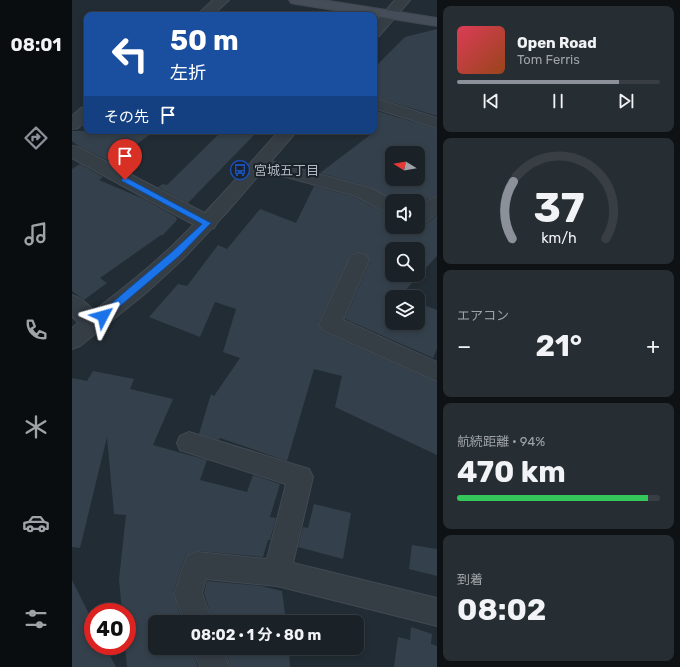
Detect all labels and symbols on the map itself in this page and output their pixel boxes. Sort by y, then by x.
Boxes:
pin [108,139,142,180]
north arrow [385,146,425,186]
bus stop icon: 宮城五丁目 [229,159,251,181]
place label: 宮城五丁目 [254,163,319,178]
position arrow [82,295,124,337]
speed limit sign: 40 [84,603,136,655]

